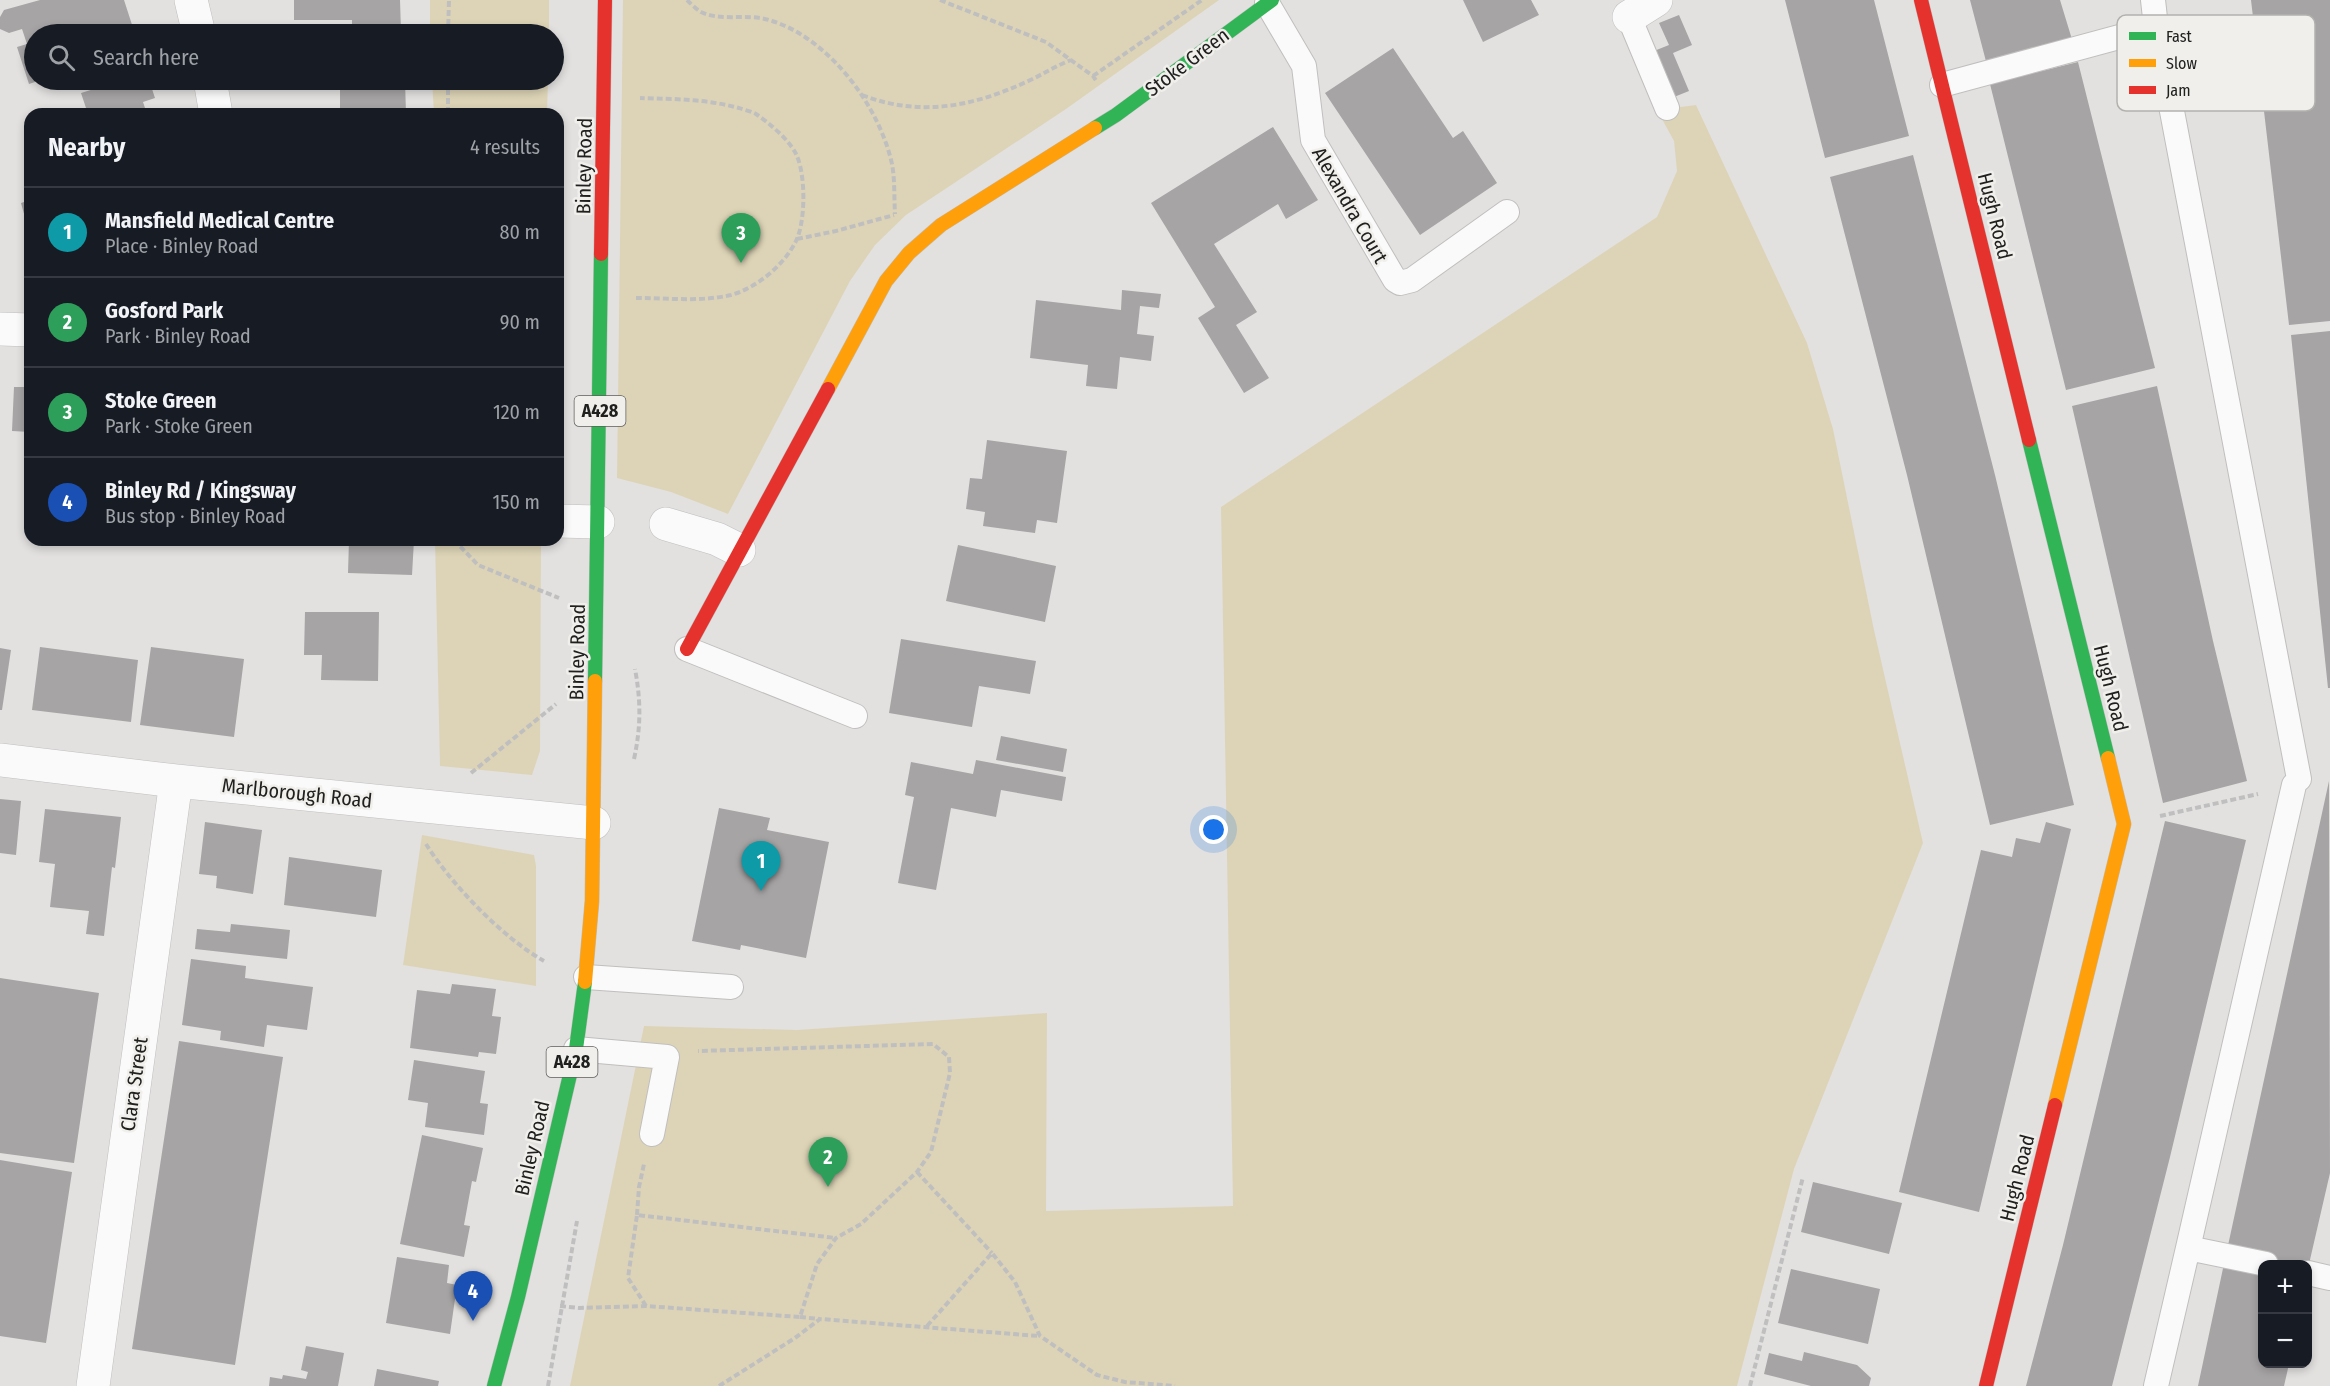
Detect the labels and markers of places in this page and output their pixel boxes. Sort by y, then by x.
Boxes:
pin: 3 [722,214,760,263]
pin: 1 [742,842,780,891]
pin: 2 [808,1138,848,1187]
pin: 4 [454,1272,492,1321]

